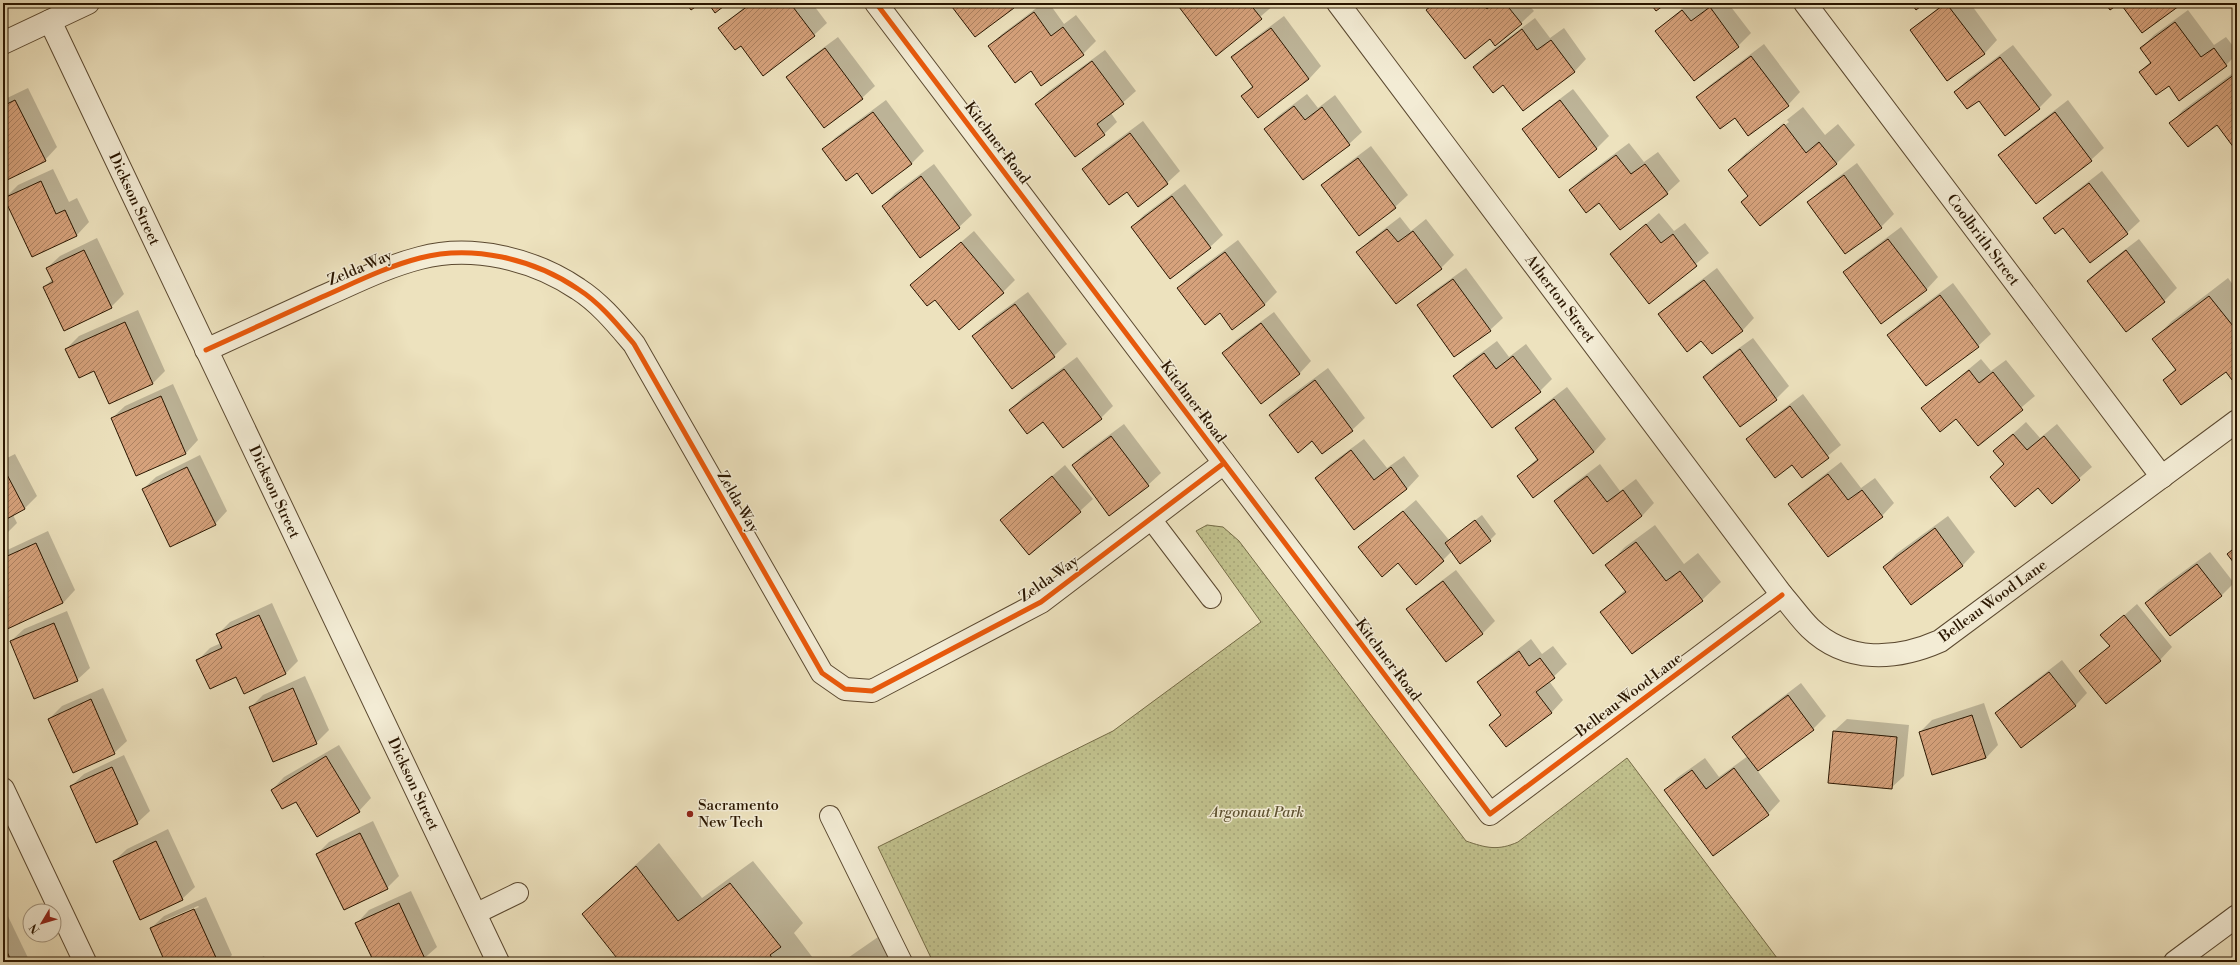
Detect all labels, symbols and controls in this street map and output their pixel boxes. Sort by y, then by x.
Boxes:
street label: Kitchner Road [960,98,1034,188]
street label: Dickson Street [104,149,164,249]
street label: Coolbrith Street [1942,190,2024,290]
street label: Zelda Way [325,246,396,290]
street label: Atherton Street [1520,250,1600,347]
street label: Kitchner Road [1156,357,1230,447]
street label: Dickson Street [244,442,304,542]
street label: Zelda Way [713,468,764,537]
street label: Zelda Way [1016,551,1083,606]
street label: Belleau Wood Lane [1934,555,2051,647]
street label: Kitchner Road [1351,615,1425,705]
street label: Belleau Wood Lane [1571,649,1686,742]
street label: Dickson Street [383,734,443,834]
place label: Sacramento New Tech [698,796,779,832]
park label: Argonaut Park [1208,803,1304,822]
marker: Sacramento New Tech [685,809,695,819]
north arrow [22,903,62,943]
text: N [27,921,43,936]

